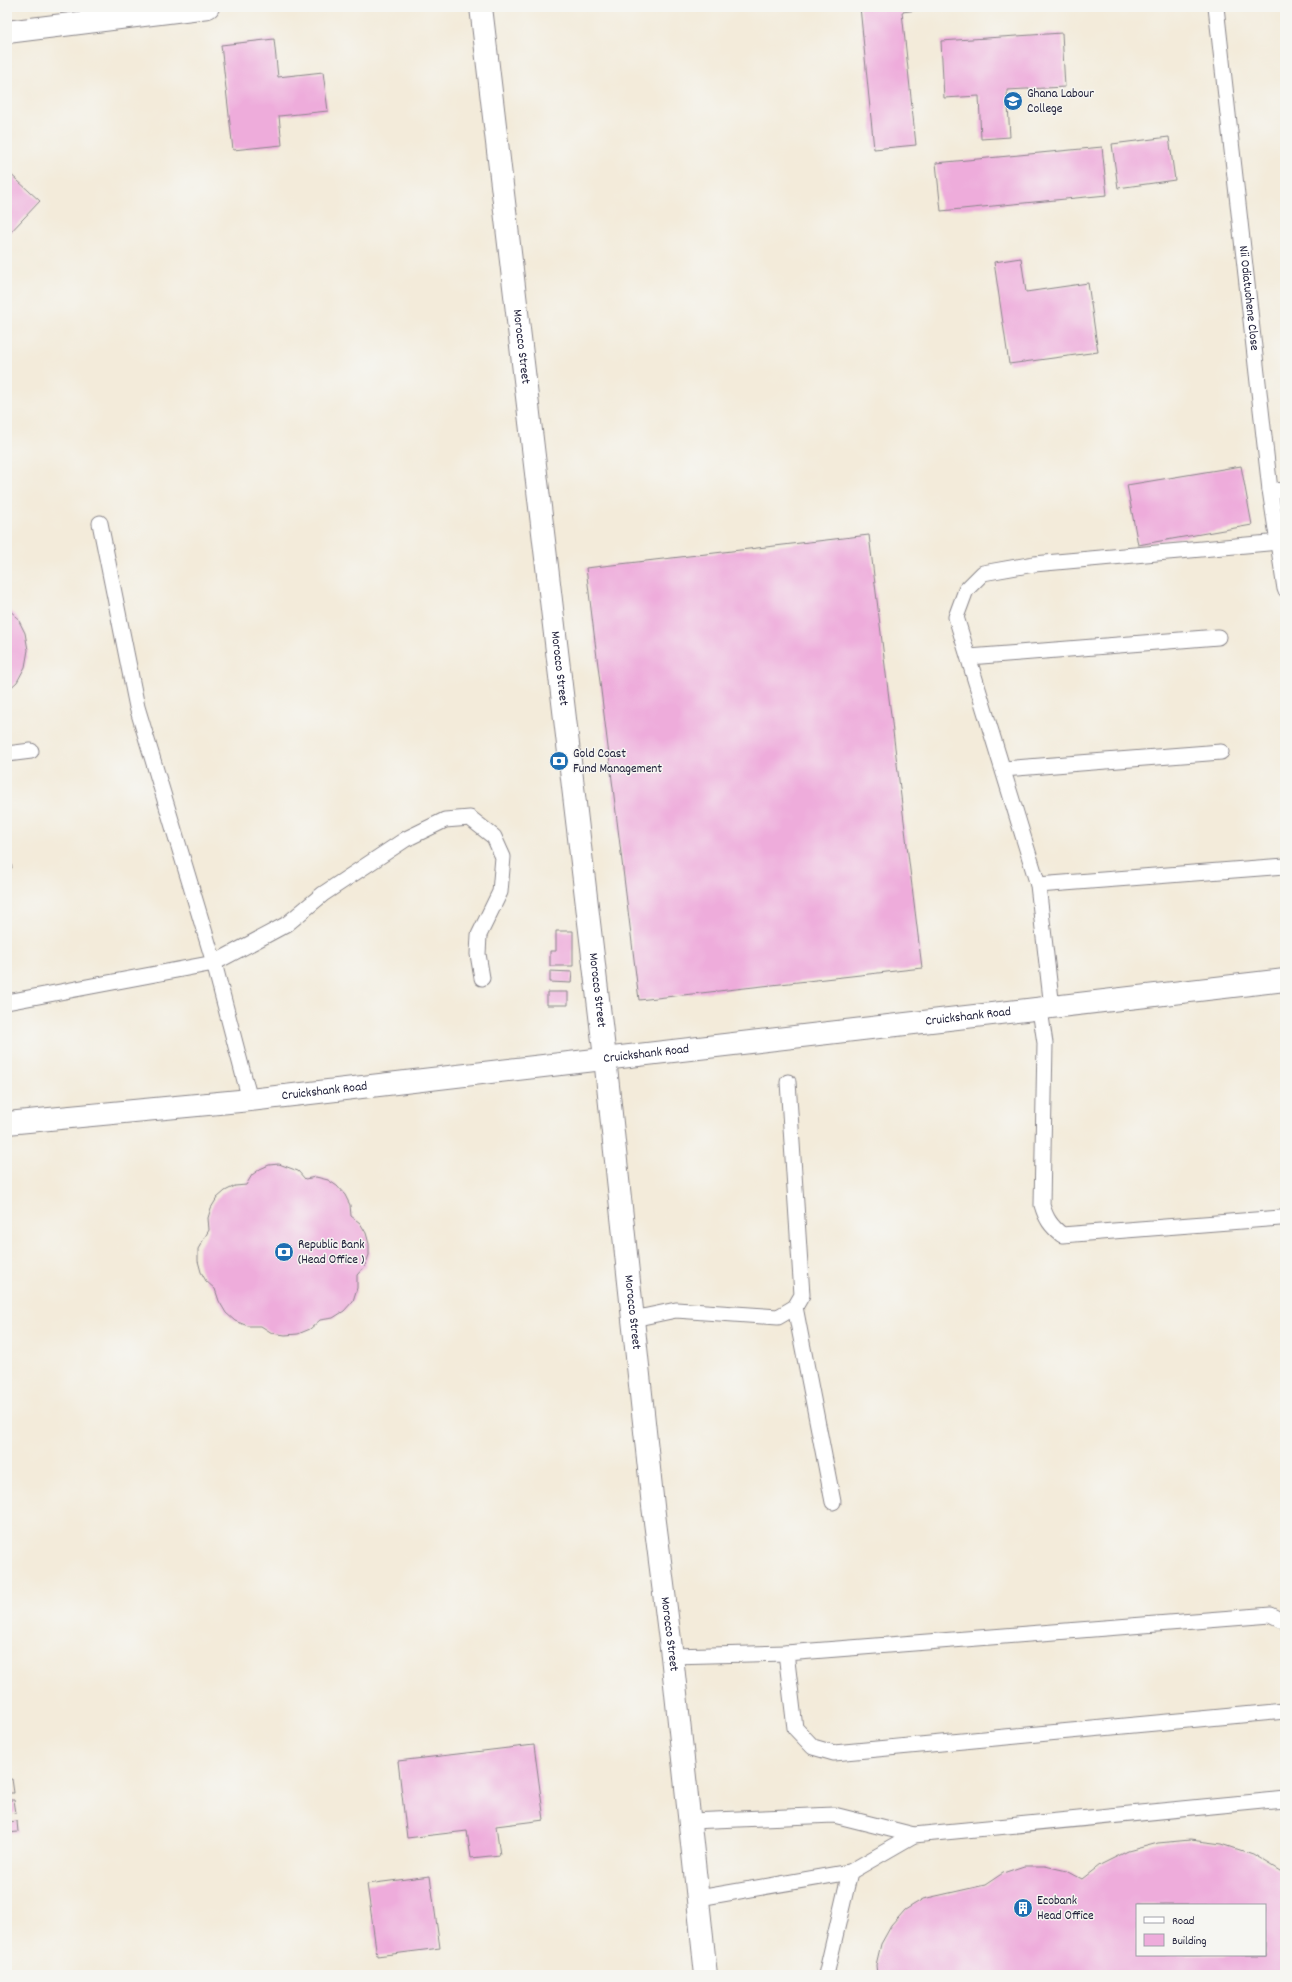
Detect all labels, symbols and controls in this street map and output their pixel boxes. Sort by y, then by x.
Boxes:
place label: Ghana Labour College [1027,85,1094,119]
school or university icon: Ghana Labour College [1002,90,1024,112]
street label: Nii Odiatuohene Close [1233,245,1264,352]
street label: Morocco Street [507,308,535,385]
street label: Morocco Street [545,630,573,707]
place label: Gold Coast Fund Management [573,745,662,779]
bank icon: Gold Coast Fund Management [548,750,570,772]
street label: Morocco Street [583,952,611,1029]
street label: Cruickshank Road [924,1002,1012,1031]
street label: Cruickshank Road [602,1040,690,1068]
street label: Cruickshank Road [281,1077,368,1106]
place label: Republic Bank (Head Office ) [298,1236,365,1270]
bank icon: Republic Bank (Head Office ) [273,1241,295,1263]
street label: Morocco Street [619,1274,646,1351]
street label: Morocco Street [655,1596,683,1673]
place label: Ecobank Head Office [1037,1892,1094,1926]
building icon: Ecobank Head Office [1012,1897,1034,1919]
legend [1136,1904,1266,1956]
text: Road [1172,1913,1194,1930]
text: Building [1172,1933,1207,1950]

